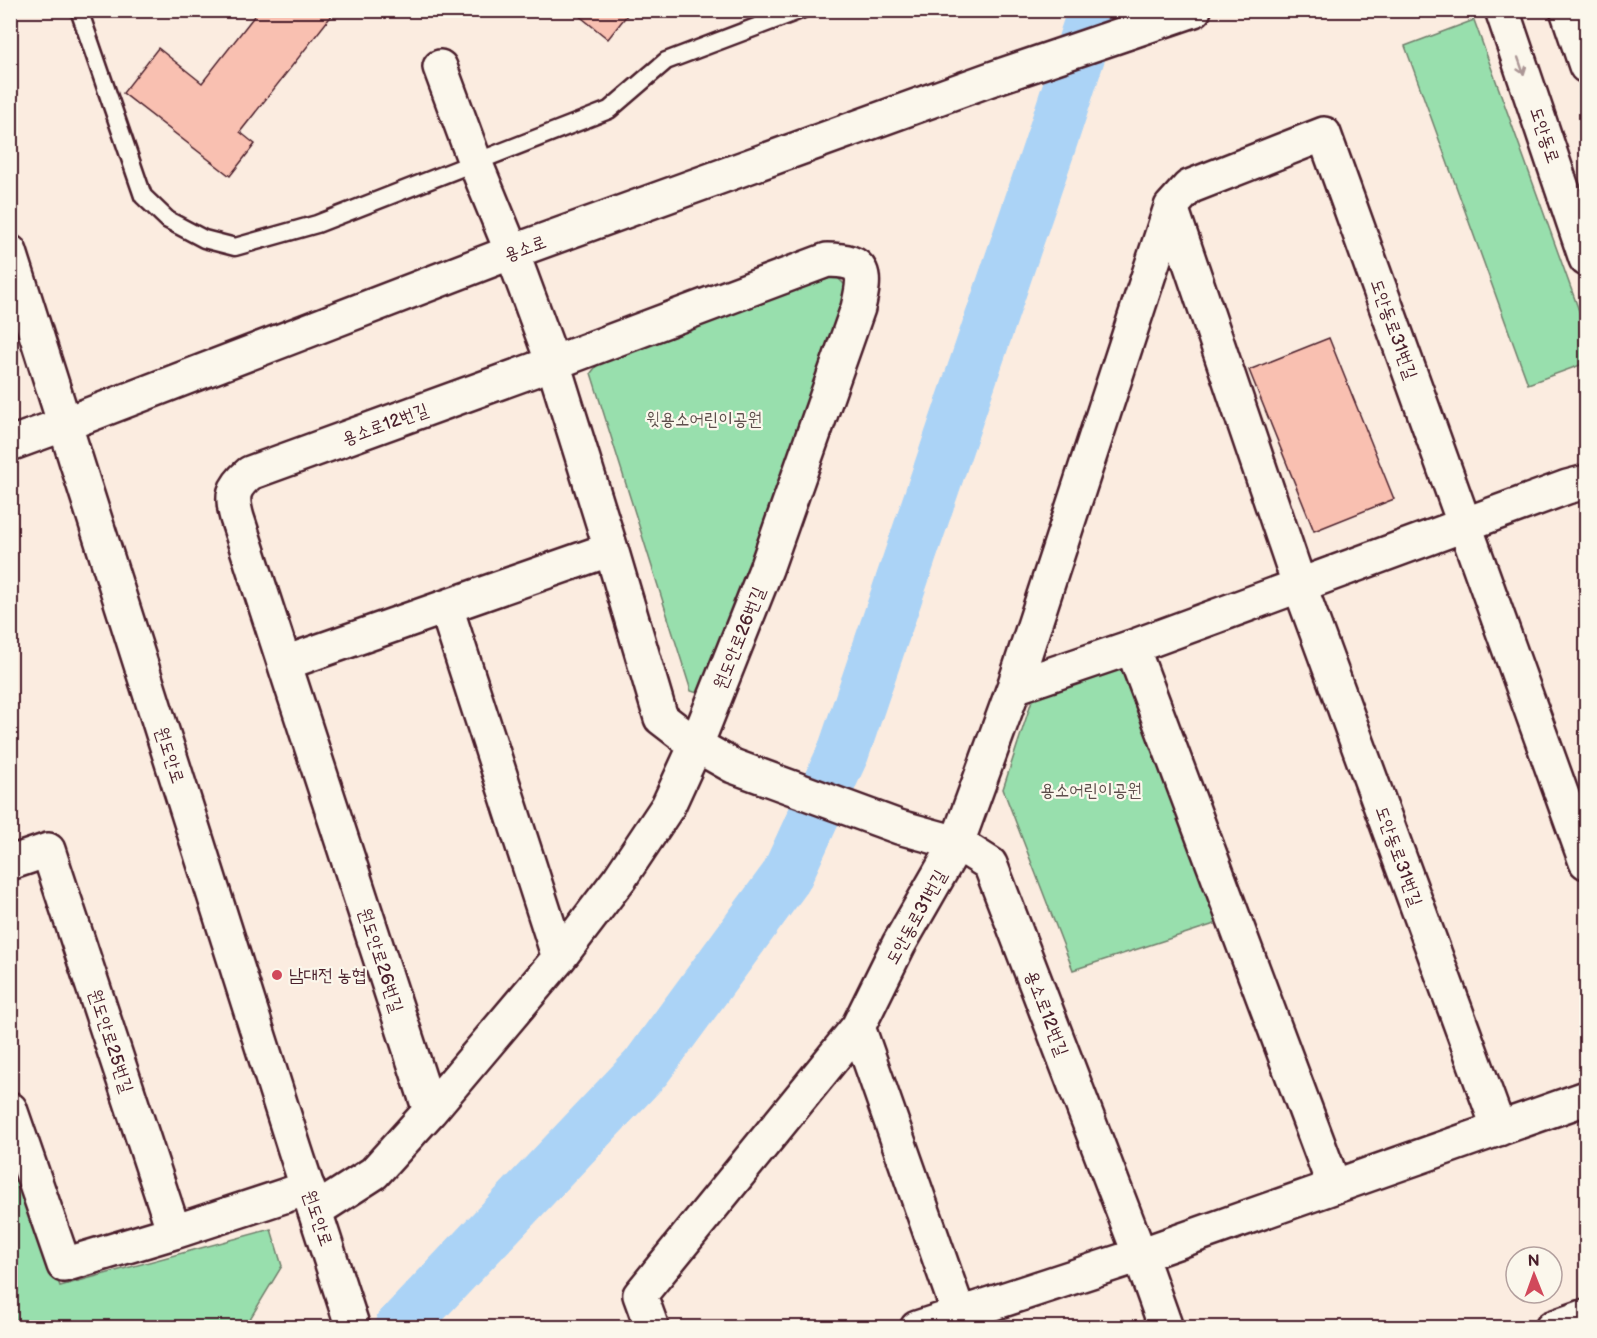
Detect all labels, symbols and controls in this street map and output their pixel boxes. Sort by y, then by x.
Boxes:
one-way arrow [1517,56,1528,75]
street label: 도안동로 [1525,104,1564,166]
street label: 용소로 [501,231,549,266]
street label: 도안동로31번길 [1366,276,1422,383]
street label: 용소로12번길 [339,399,432,450]
park label: 윗용소어린이공원 [646,409,762,430]
street label: 원도안로26번길 [709,583,770,692]
street label: 원도안로 [151,724,188,786]
park label: 용소어린이공원 [1040,780,1142,801]
street label: 도안동로31번길 [1371,803,1427,910]
street label: 도안동로31번길 [882,866,951,968]
street label: 원도안로26번길 [354,905,407,1015]
place label: 남대전 농협 [289,965,366,986]
street label: 용소로12번길 [1021,967,1073,1059]
marker: 남대전 농협 [270,968,284,982]
street label: 원도안로25번길 [84,987,137,1096]
street label: 원도안로 [298,1187,337,1249]
north arrow [1504,1245,1564,1305]
text: N [1528,1252,1540,1271]

